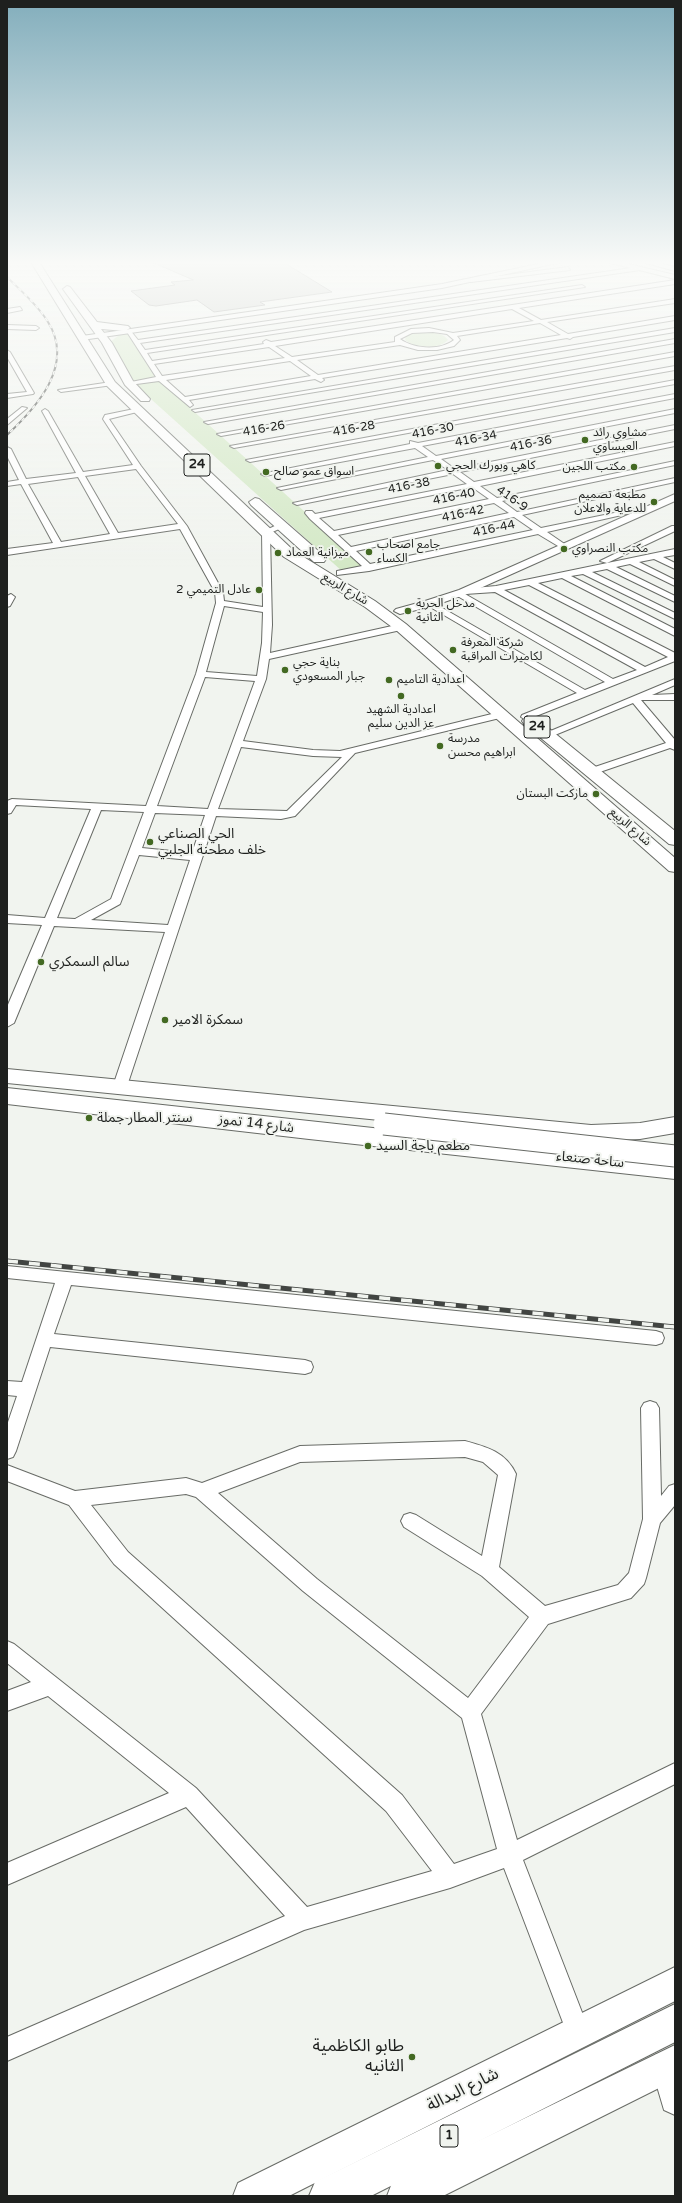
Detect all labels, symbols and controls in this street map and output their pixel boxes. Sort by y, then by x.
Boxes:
street label: 416-26 [242,418,286,440]
street label: 416-28 [332,418,376,440]
street label: 416-30 [411,420,455,442]
place label: مشاوي رائد العيساوي [593,426,647,454]
street label: 416-34 [454,428,498,450]
street label: 416-36 [509,433,553,455]
marker: مشاوي رائد العيساوي [580,435,590,445]
road number: 24 [184,454,210,476]
place label: كاهي وبورك الحجي [446,459,535,473]
place label: مكتب اللجين [562,460,626,474]
marker: كاهي وبورك الحجي [433,461,443,471]
marker: مكتب اللجين [629,462,639,472]
place label: اسواق عمو صالح [274,465,354,479]
marker: اسواق عمو صالح [261,467,271,477]
street label: 416-38 [387,475,431,497]
street label: 416-9 [494,483,530,515]
street label: 416-40 [432,486,476,508]
place label: مطبعة تصميم للدعاية والاعلان [574,488,646,516]
marker: مطبعة تصميم للدعاية والاعلان [649,497,659,507]
street label: 416-42 [441,503,485,525]
street label: 416-44 [472,518,516,540]
place label: جامع اصحاب الکساء [377,538,440,566]
place label: مكتب النصراوي [572,542,648,556]
marker: مكتب النصراوي [559,544,569,554]
place label: ميزانية العماد [286,546,349,560]
marker: جامع اصحاب الکساء [364,547,374,557]
marker: ميزانية العماد [273,548,283,558]
street label: شارع الربيع [319,570,371,608]
place label: عادل التميمي 2 [176,583,251,597]
marker: عادل التميمي 2 [254,585,264,595]
place label: مدخل الحرية الثانية [416,597,475,625]
marker: مدخل الحرية الثانية [403,606,413,616]
place label: شركة المعرفة لكاميرات المراقبة [461,636,542,664]
marker: شركة المعرفة لكاميرات المراقبة [448,645,458,655]
place label: بناية حجي جبار المسعودي [293,656,365,684]
marker: بناية حجي جبار المسعودي [280,665,290,675]
place label: اعدادية التاميم [397,673,465,687]
marker: اعدادية التاميم [384,675,394,685]
marker: اعدادية الشهيد عز الدين سليم [396,691,406,701]
place label: اعدادية الشهيد عز الدين سليم [366,703,436,731]
road number: 24 [524,716,550,738]
place label: مدرسة ابراهيم محسن [448,732,516,760]
marker: مدرسة ابراهيم محسن [435,741,445,751]
place label: ماركت البستان [517,787,588,801]
marker: ماركت البستان [591,789,601,799]
street label: شارع الربيع [606,805,654,849]
place label: الحي الصناعي خلف مطحنة الجلبي [158,826,266,858]
marker: الحي الصناعي خلف مطحنة الجلبي [145,837,155,847]
place label: سالم السمكري [49,954,129,970]
marker: سالم السمكري [36,957,46,967]
place label: سمكرة الامير [173,1012,243,1028]
marker: سمكرة الامير [160,1015,170,1025]
place label: سنتر المطار جملة [97,1110,192,1126]
street label: شارع 14 تموز [217,1111,295,1137]
marker: سنتر المطار جملة [84,1113,94,1123]
place label: مطعم باجة السيد [376,1138,470,1154]
marker: مطعم باجة السيد [363,1141,373,1151]
street label: ساحة صنعاء [555,1148,625,1172]
place label: طابو الكاظمية الثانيه [313,2037,404,2077]
marker: طابو الكاظمية الثانيه [407,2052,417,2062]
street label: شارع البدالة [424,2064,502,2116]
road number: 1 [440,2125,458,2147]

